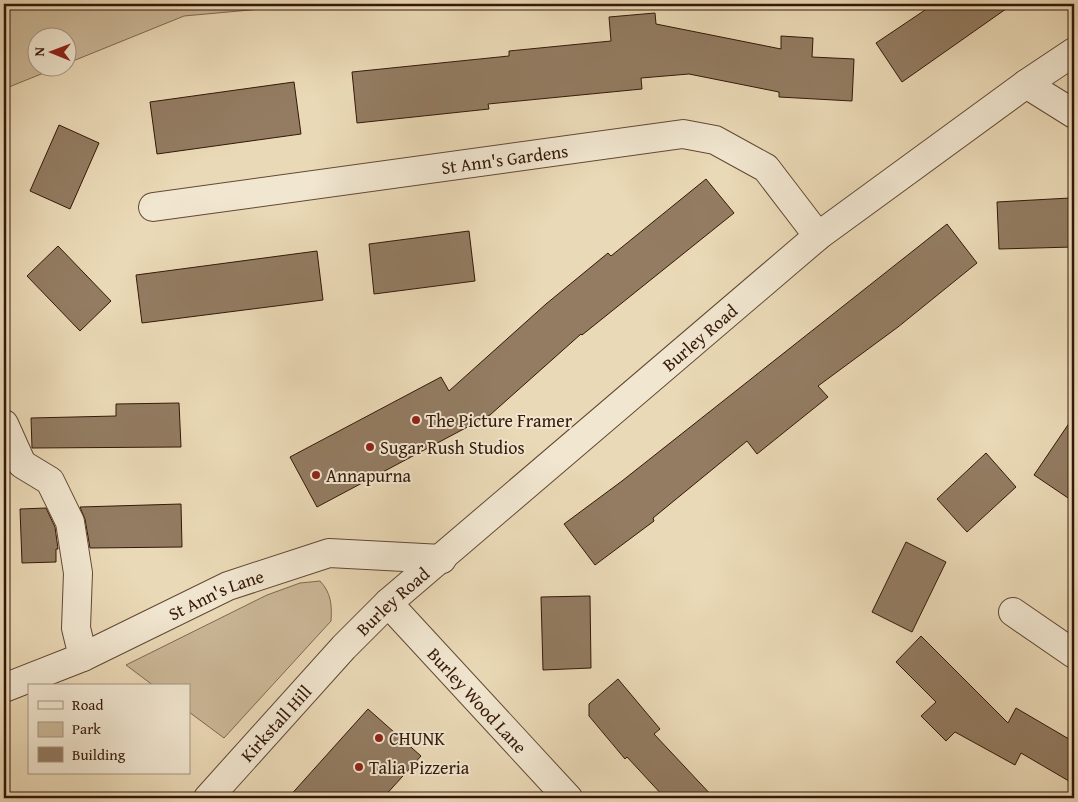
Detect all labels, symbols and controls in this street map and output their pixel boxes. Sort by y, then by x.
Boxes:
north arrow [28,28,78,78]
text: N [29,46,49,57]
street label: St Ann's Gardens [440,136,570,181]
street label: Burley Road [656,297,743,377]
place label: The Picture Framer [426,407,573,434]
marker: The Picture Framer [410,414,422,426]
place label: Sugar Rush Studios [380,434,525,461]
marker: Sugar Rush Studios [364,441,376,453]
place label: Annapurna [326,462,412,489]
marker: Annapurna [310,469,322,481]
street label: Burley Road [349,560,435,642]
street label: St Ann's Lane [163,562,267,627]
street label: Burley Wood Lane [421,641,534,759]
street label: Kirkstall Hill [234,678,318,767]
legend [28,684,190,774]
text: Road [72,694,103,715]
text: Park [72,718,101,739]
place label: CHUNK [389,725,445,752]
marker: CHUNK [373,732,385,744]
text: Building [72,744,126,765]
place label: Talia Pizzeria [369,754,470,781]
marker: Talia Pizzeria [353,761,365,773]

